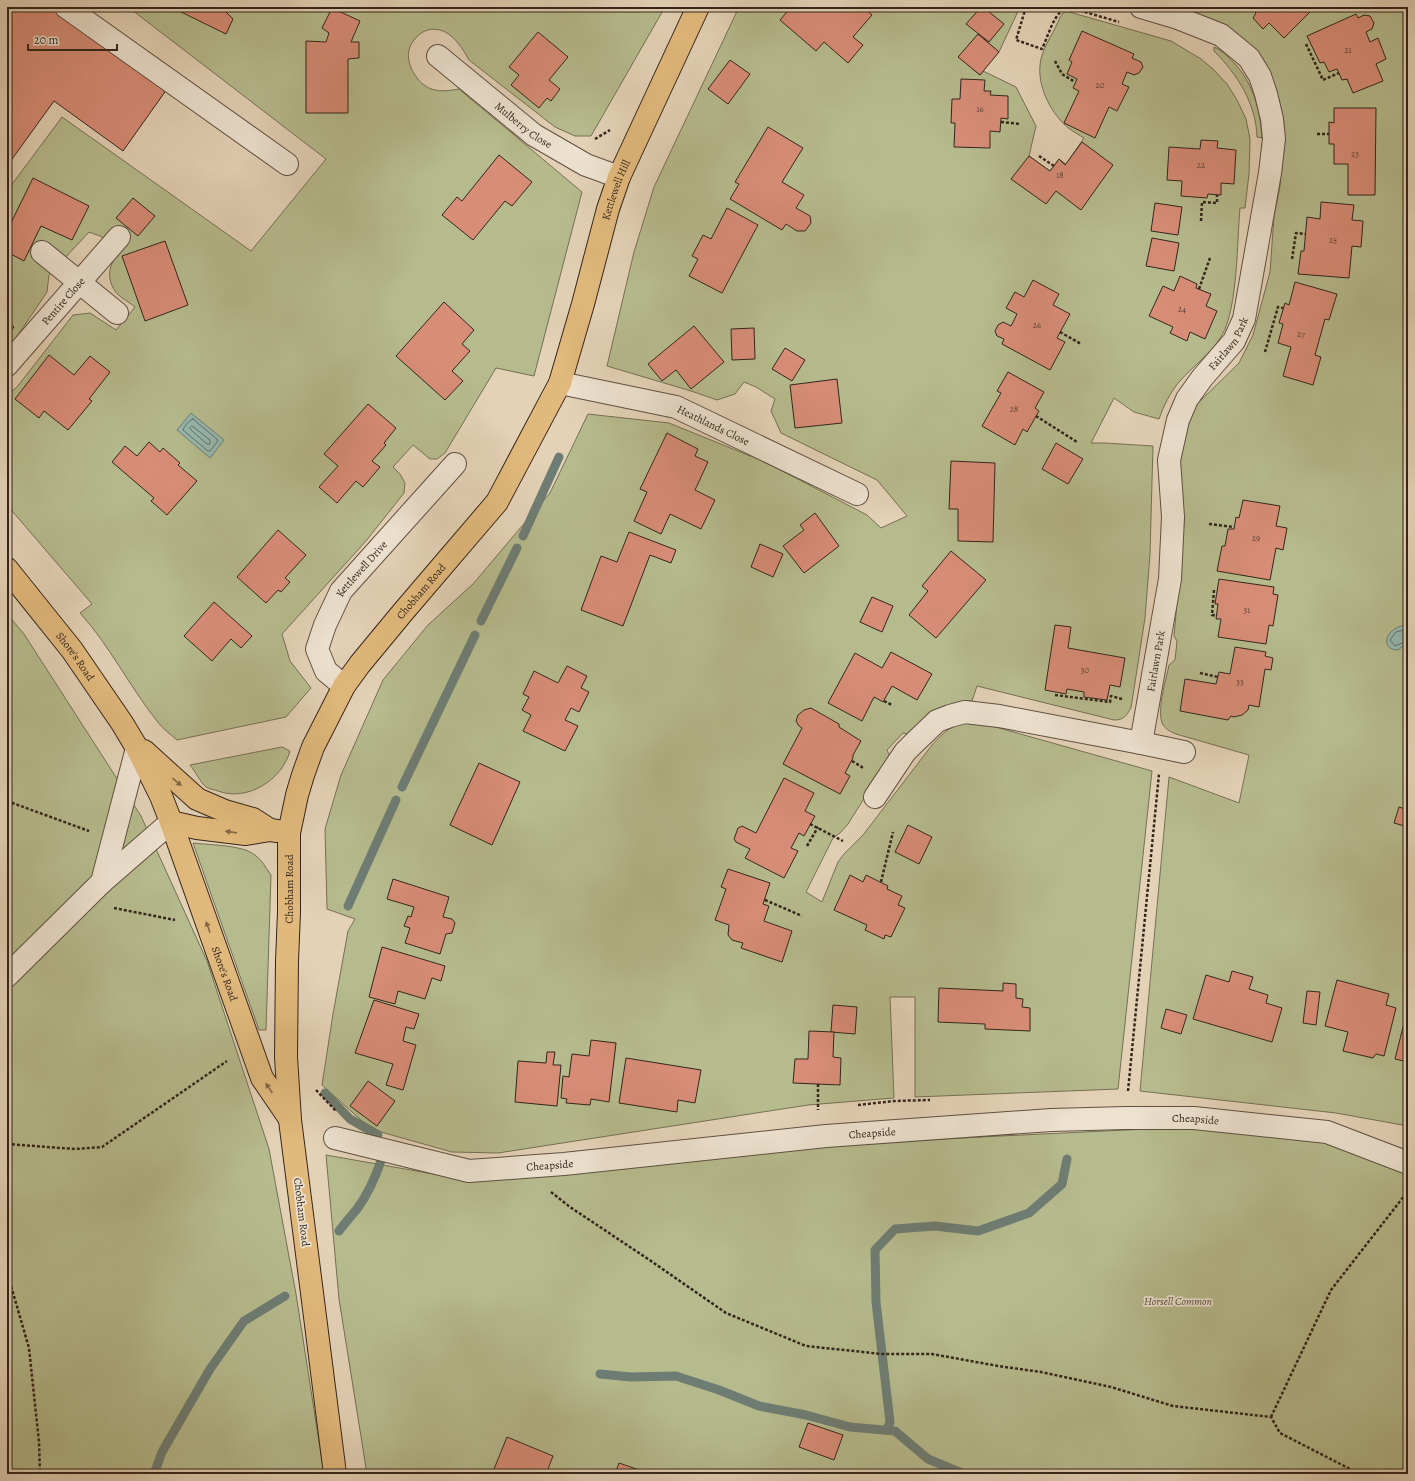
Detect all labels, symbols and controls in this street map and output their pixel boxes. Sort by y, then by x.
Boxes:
scale bar [28,26,117,52]
text: 20 m [34,32,58,48]
house number: 21 [1344,44,1352,56]
house number: 20 [1095,79,1105,91]
street label: Mulberry Close [491,99,555,152]
house number: 16 [976,103,984,115]
house number: 23 [1351,148,1359,160]
street label: Kettlewell Hill [598,157,634,222]
house number: 22 [1197,159,1206,171]
house number: 18 [1056,169,1064,181]
house number: 25 [1329,234,1337,246]
street label: Pentire Close [38,274,88,328]
house number: 24 [1178,303,1186,315]
street label: Fairlawn Park [1205,314,1252,374]
house number: 26 [1033,319,1041,331]
house number: 27 [1297,328,1305,340]
street label: Heathlands Close [675,402,752,449]
house number: 28 [1010,403,1018,415]
house number: 29 [1252,532,1260,544]
street label: Kettlewell Drive [332,537,391,600]
street label: Chobham Road [393,560,449,623]
house number: 31 [1244,604,1250,616]
street label: Shore's Road [52,629,98,684]
street label: Fairlawn Park [1143,629,1169,693]
house number: 30 [1081,664,1089,676]
house number: 33 [1236,676,1244,688]
one-way arrow [173,777,182,786]
one-way arrow [225,829,237,835]
street label: Chobham Road [282,854,297,924]
one-way arrow [205,920,211,932]
street label: Shore's Road [208,944,241,1003]
one-way arrow [265,1082,272,1093]
street label: Cheapside [1172,1111,1220,1129]
street label: Cheapside [848,1124,896,1142]
street label: Cheapside [526,1156,574,1175]
street label: Chobham Road [290,1177,313,1247]
park label: Horsell Common [1144,1294,1213,1309]

